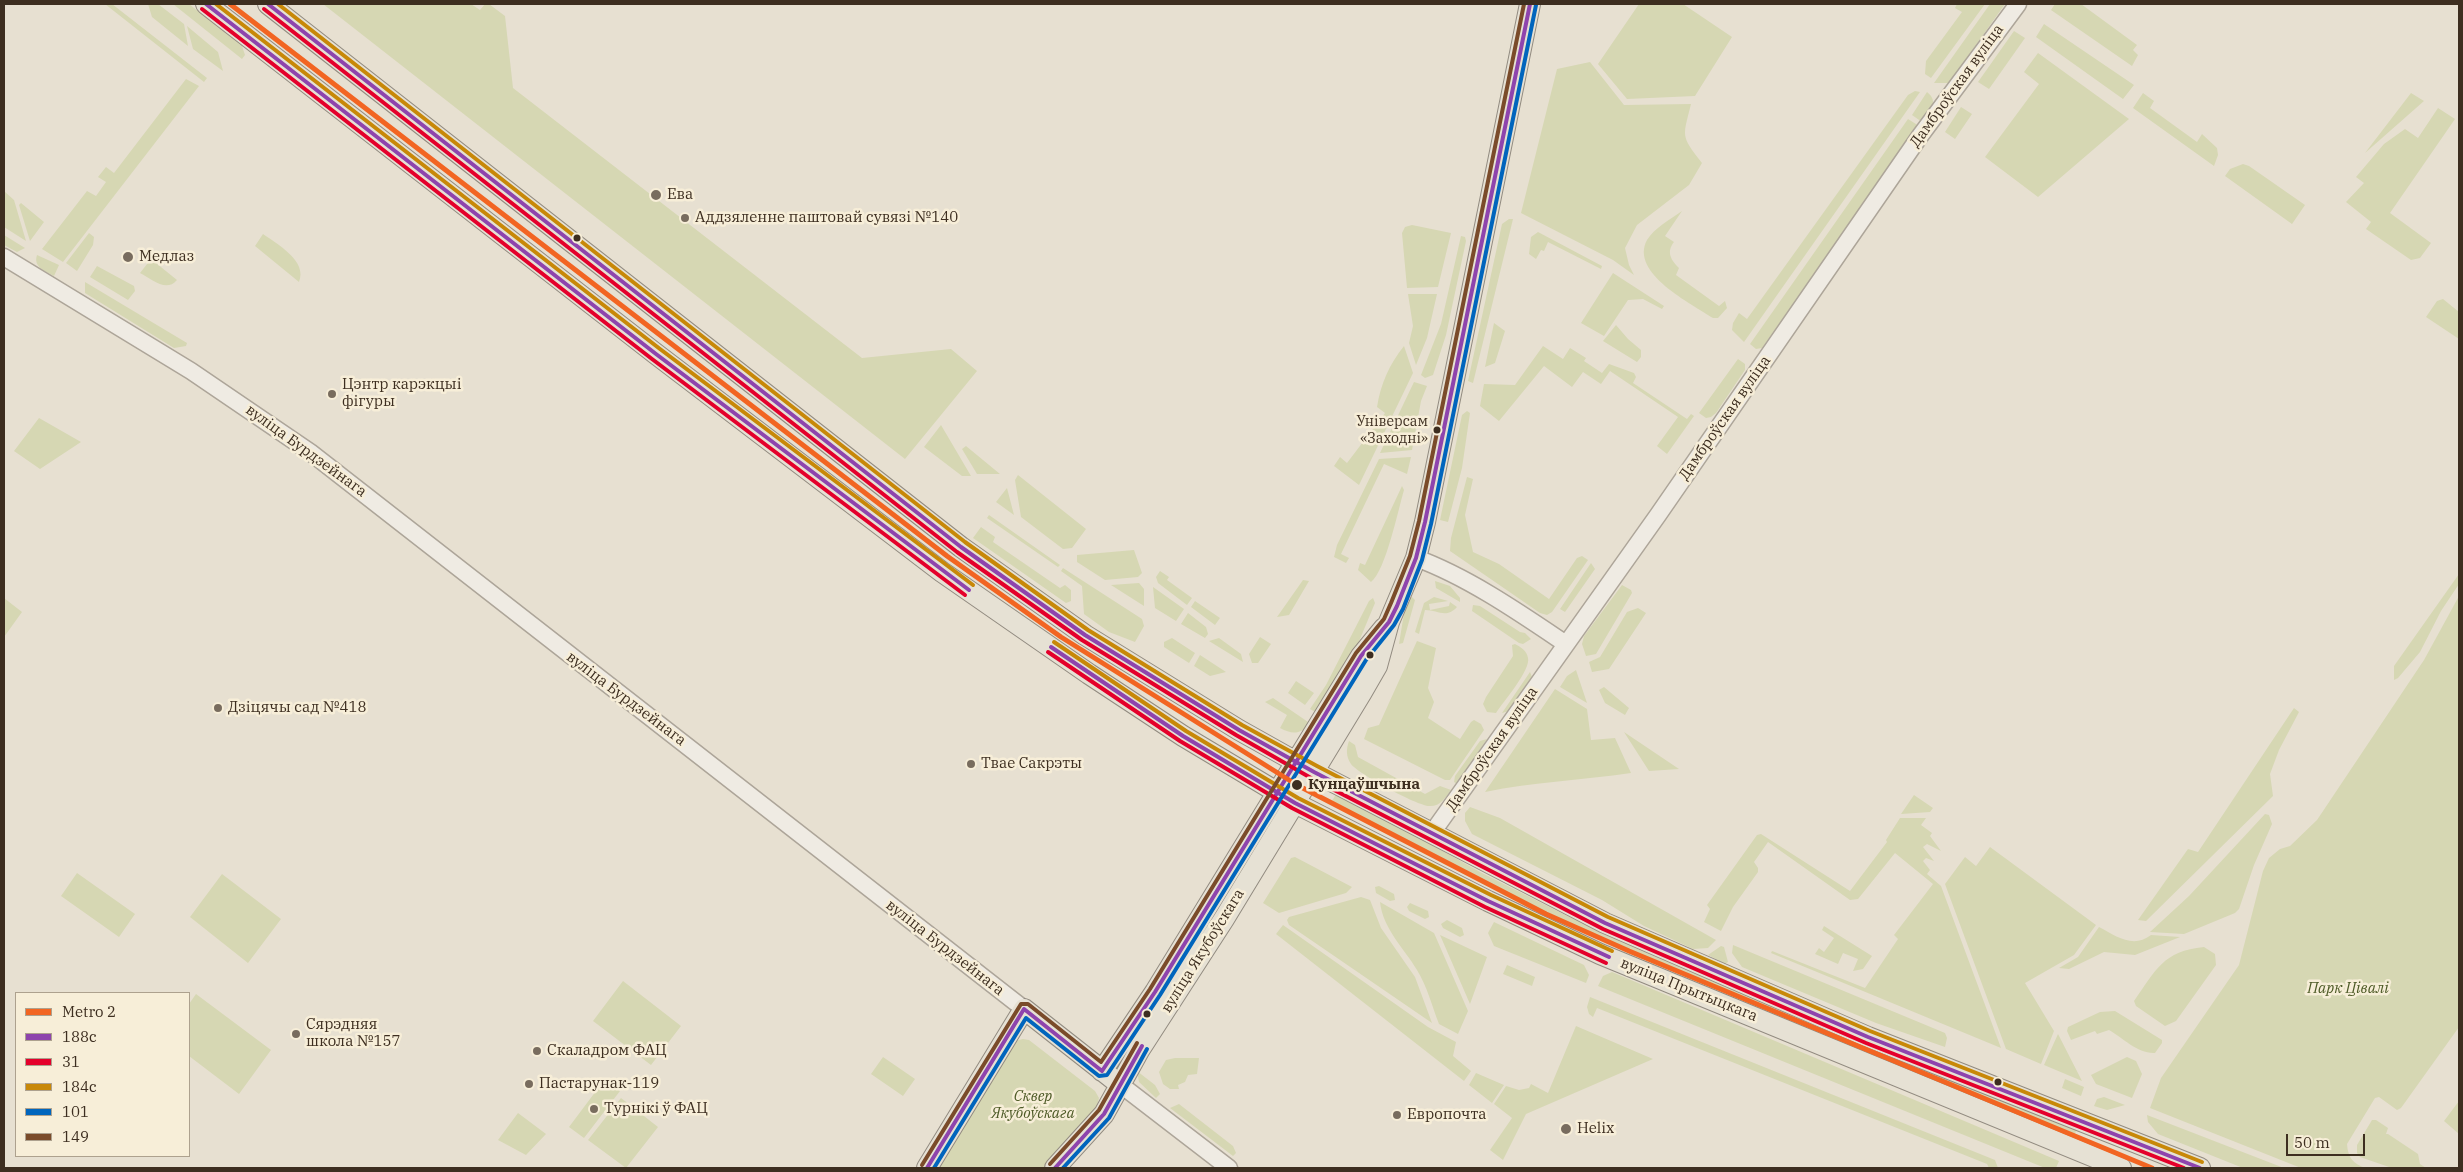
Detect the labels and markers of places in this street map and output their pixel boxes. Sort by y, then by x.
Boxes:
place label: Ева [667,186,693,204]
marker: Ева [649,188,663,202]
place label: Аддзяленне паштовай сувязі №140 [695,209,958,227]
marker: Аддзяленне паштовай сувязі №140 [679,212,691,224]
unlabelled marker [572,233,582,243]
place label: Медлаз [139,248,194,266]
marker: Медлаз [121,250,135,264]
place label: Цэнтр карэкцыі фігуры [342,376,461,411]
marker: Цэнтр карэкцыі фігуры [326,388,338,400]
place label: Універсам «Заходні» [1357,414,1428,447]
marker: Універсам «Заходні» [1432,425,1442,435]
unlabelled marker [1365,650,1375,660]
place label: Дзіцячы сад №418 [228,699,367,717]
marker: Дзіцячы сад №418 [212,702,224,714]
place label: Твае Сакрэты [981,755,1082,773]
marker: Твае Сакрэты [965,758,977,770]
place label: Кунцаўшчына [1308,776,1420,794]
marker: Кунцаўшчына [1290,778,1304,792]
unlabelled marker [1142,1009,1152,1019]
place label: Сярэдняя школа №157 [306,1016,401,1051]
marker: Сярэдняя школа №157 [290,1028,302,1040]
place label: Скаладром ФАЦ [547,1042,667,1060]
marker: Скаладром ФАЦ [531,1045,543,1057]
place label: Пастарунак-119 [539,1075,659,1093]
unlabelled marker [1993,1077,2003,1087]
marker: Пастарунак-119 [523,1078,535,1090]
place label: Турнікі ў ФАЦ [604,1100,708,1118]
marker: Турнікі ў ФАЦ [588,1103,600,1115]
place label: Европочта [1407,1106,1486,1124]
marker: Европочта [1391,1109,1403,1121]
place label: Helix [1577,1120,1614,1138]
marker: Helix [1559,1122,1573,1136]

